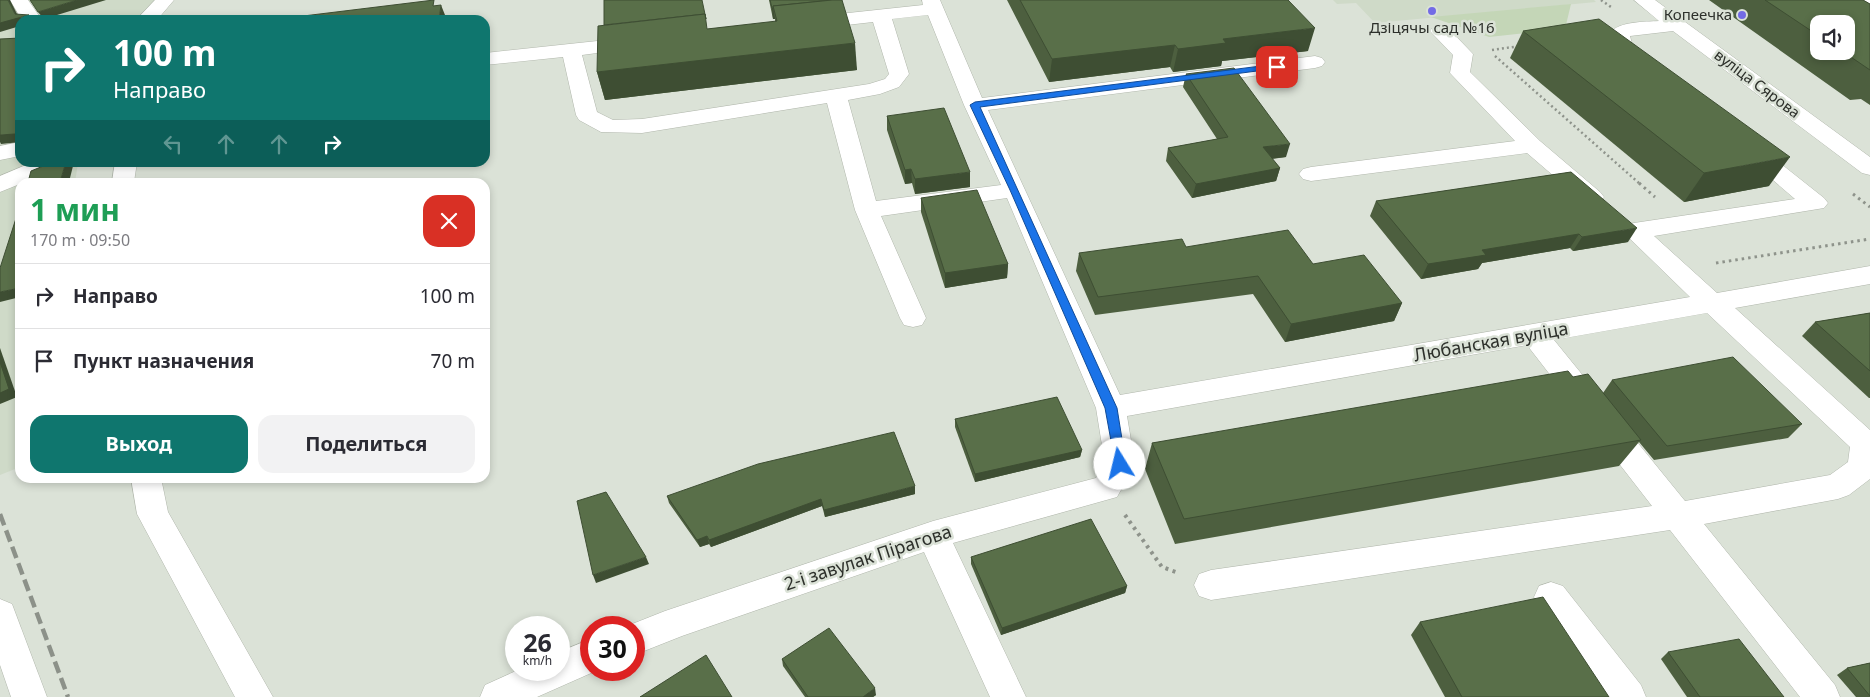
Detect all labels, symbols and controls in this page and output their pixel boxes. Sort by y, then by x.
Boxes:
place label: Копеечка [1664,4,1732,24]
marker: Дзіцячы сад №16 [1426,5,1438,17]
marker: Копеечка [1736,9,1748,21]
map controls [1810,15,1855,60]
button: sound [1810,15,1855,60]
place label: Дзіцячы сад №16 [1369,17,1495,37]
text: 100 m [113,29,216,76]
icon: right [30,35,95,100]
street label: вуліца Сярова [1711,44,1805,122]
pin [1256,46,1298,88]
icon: arrive [1263,53,1291,81]
text: Направо [113,74,206,104]
icon: left [159,130,187,158]
icon: ahead [212,130,240,158]
icon: ahead [265,130,293,158]
icon: right [318,130,346,158]
text: 1 мин [30,189,120,230]
button: close [423,195,475,247]
text: 170 m · 09:50 [30,229,130,251]
icon: right [30,282,58,310]
text: Направо [73,283,158,309]
text: 100 m [420,283,475,309]
street label: Любанская вуліца [1412,316,1570,366]
icon: arrive [30,347,58,375]
text: Пункт назначения [73,348,254,374]
text: 70 m [431,348,475,374]
button: Выход [30,415,248,473]
button: Поделиться [258,415,475,473]
position arrow [1093,437,1145,489]
street label: 2-і завулак Пірагова [781,519,954,595]
speed limit sign: 30 [580,616,645,681]
text: 26 [523,625,552,659]
text: km/h [523,652,552,669]

